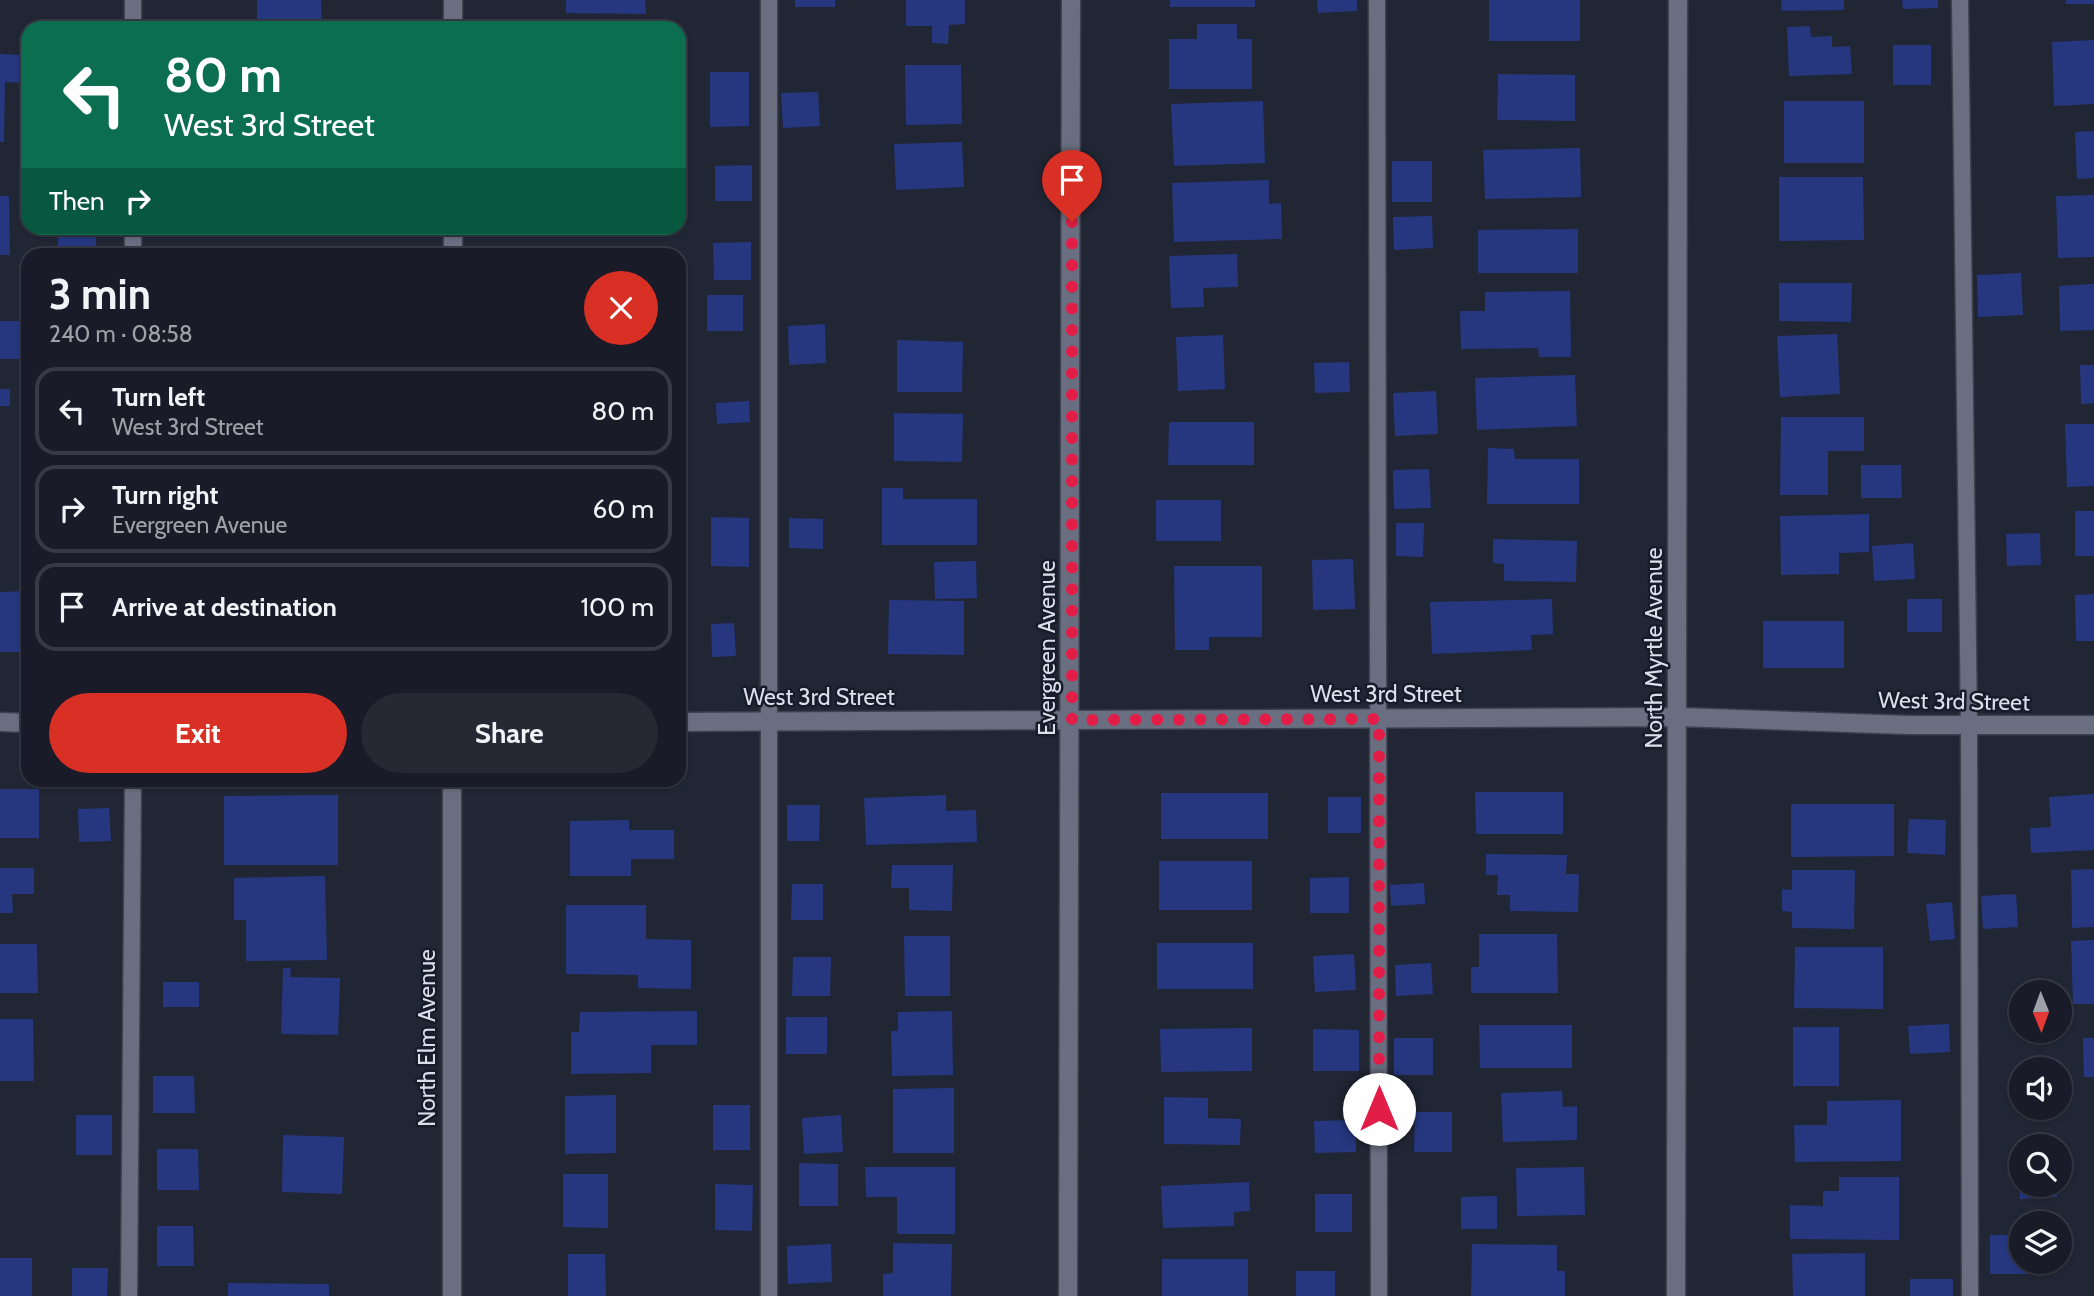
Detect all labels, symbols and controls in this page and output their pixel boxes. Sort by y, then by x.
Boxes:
text: 80 m [164,45,282,104]
icon: left [49,49,140,140]
text: West 3rd Street [164,105,375,144]
pin [1042,150,1102,222]
icon: arrive [1053,161,1091,199]
icon: right [119,182,157,220]
text: Then [49,185,105,217]
text: 3 min [49,268,151,320]
button: close [584,271,658,345]
text: 240 m · 08:58 [49,320,193,348]
text: Turn left [112,381,205,413]
icon: left [53,392,91,430]
text: 80 m [591,395,654,427]
text: West 3rd Street [112,413,264,441]
text: Turn right [112,479,218,511]
icon: right [53,490,91,528]
text: 60 m [592,493,654,525]
text: Evergreen Avenue [112,511,287,539]
street label: North Myrtle Avenue [1640,547,1668,749]
street label: Evergreen Avenue [1033,560,1061,736]
icon: arrive [53,588,91,626]
text: Arrive at destination [112,591,337,623]
text: 100 m [581,591,654,623]
street label: West 3rd Street [1310,680,1462,708]
street label: West 3rd Street [743,683,895,711]
street label: West 3rd Street [1878,686,2030,716]
button: Exit [49,693,347,773]
button: Share [361,693,658,773]
street label: North Elm Avenue [413,949,441,1127]
north arrow [2009,980,2072,1043]
map controls [2009,980,2072,1274]
button: sound [2009,1057,2072,1120]
position arrow [1342,1072,1416,1146]
button: search [2009,1134,2072,1197]
button: layers [2009,1211,2072,1274]

